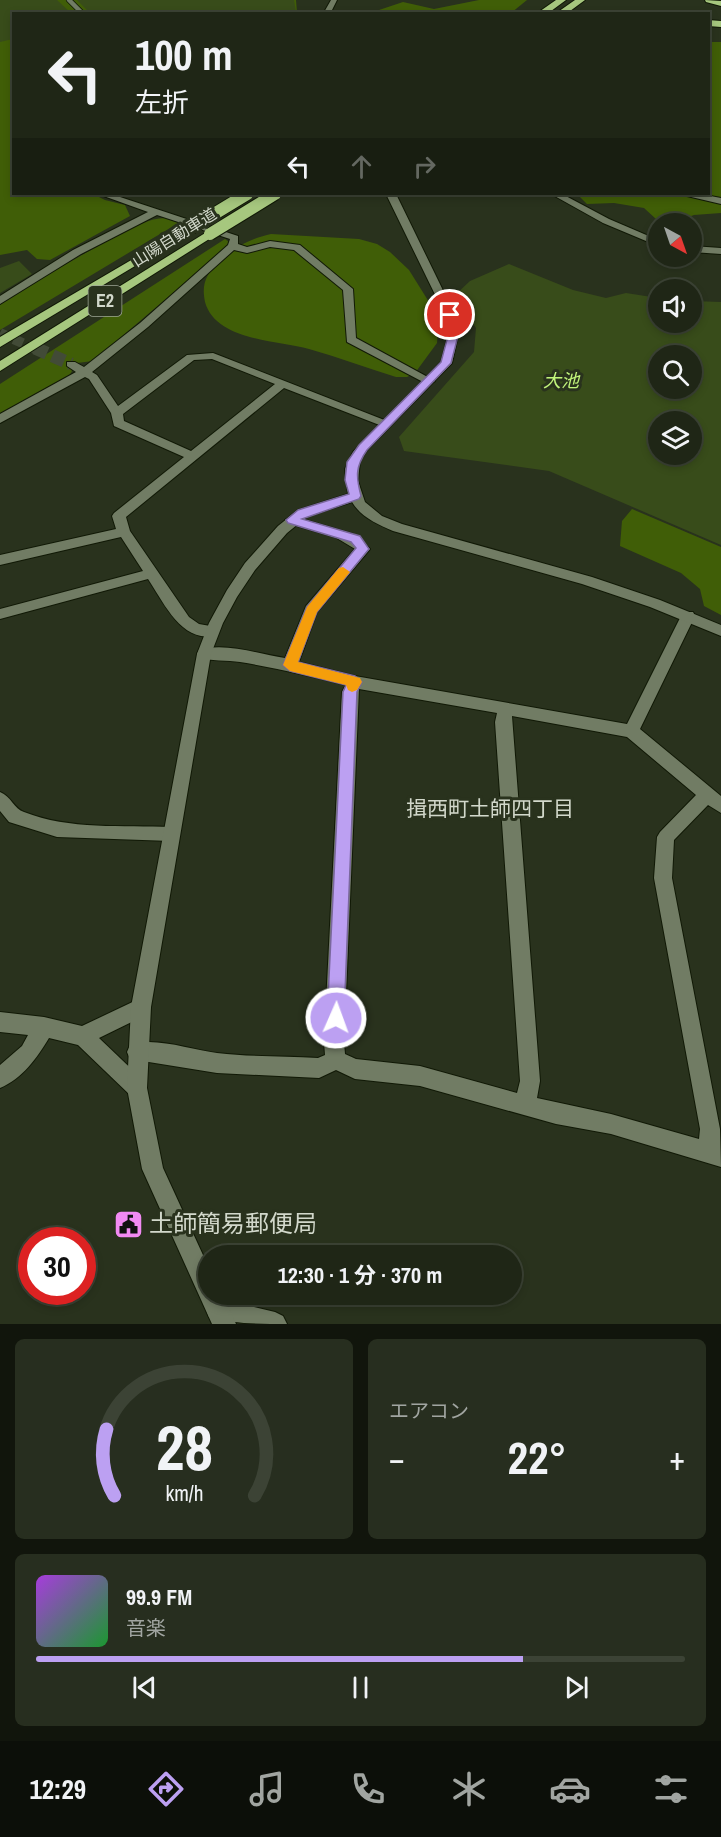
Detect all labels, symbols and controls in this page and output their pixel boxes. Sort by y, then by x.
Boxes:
text: 100 m [135,27,233,83]
icon: left [36,36,114,114]
text: 左折 [135,84,189,120]
icon: left [282,150,315,183]
icon: ahead [345,150,378,183]
icon: right [408,150,441,183]
street label: 山陽自動車道 [127,202,221,272]
north arrow [648,213,702,267]
map controls [648,213,702,465]
button: sound [648,279,702,333]
road number: E2 [88,286,122,316]
pin [424,289,475,340]
icon: arrive [433,298,466,331]
button: search [648,345,702,399]
water label: 大池 [543,368,581,393]
button: layers [648,411,702,465]
district label: 揖西町土師四丁目 [406,794,574,823]
position arrow [304,986,368,1050]
place label: 土師簡易郵便局 [149,1207,317,1239]
public building icon: 土師簡易郵便局 [112,1208,144,1240]
speed limit sign: 30 [18,1227,96,1305]
text: 12:30 · 1 分 · 370 m [278,1260,442,1290]
text: エアコン [389,1397,469,1424]
text: 28 [156,1405,212,1489]
text: 22° [507,1427,567,1488]
text: − [389,1436,405,1480]
text: + [669,1436,685,1480]
text: km/h [165,1479,203,1508]
text: 99.9 FM [126,1582,192,1612]
text: 音楽 [126,1614,166,1641]
icon: previous [128,1671,161,1704]
icon: pause [344,1671,377,1704]
icon: next [560,1671,593,1704]
icon: directions [145,1768,187,1810]
icon: music [246,1768,288,1810]
icon: phone [347,1768,389,1810]
icon: climate [448,1768,490,1810]
icon: car [549,1768,591,1810]
icon: filters [650,1768,692,1810]
text: 12:29 [29,1771,86,1807]

